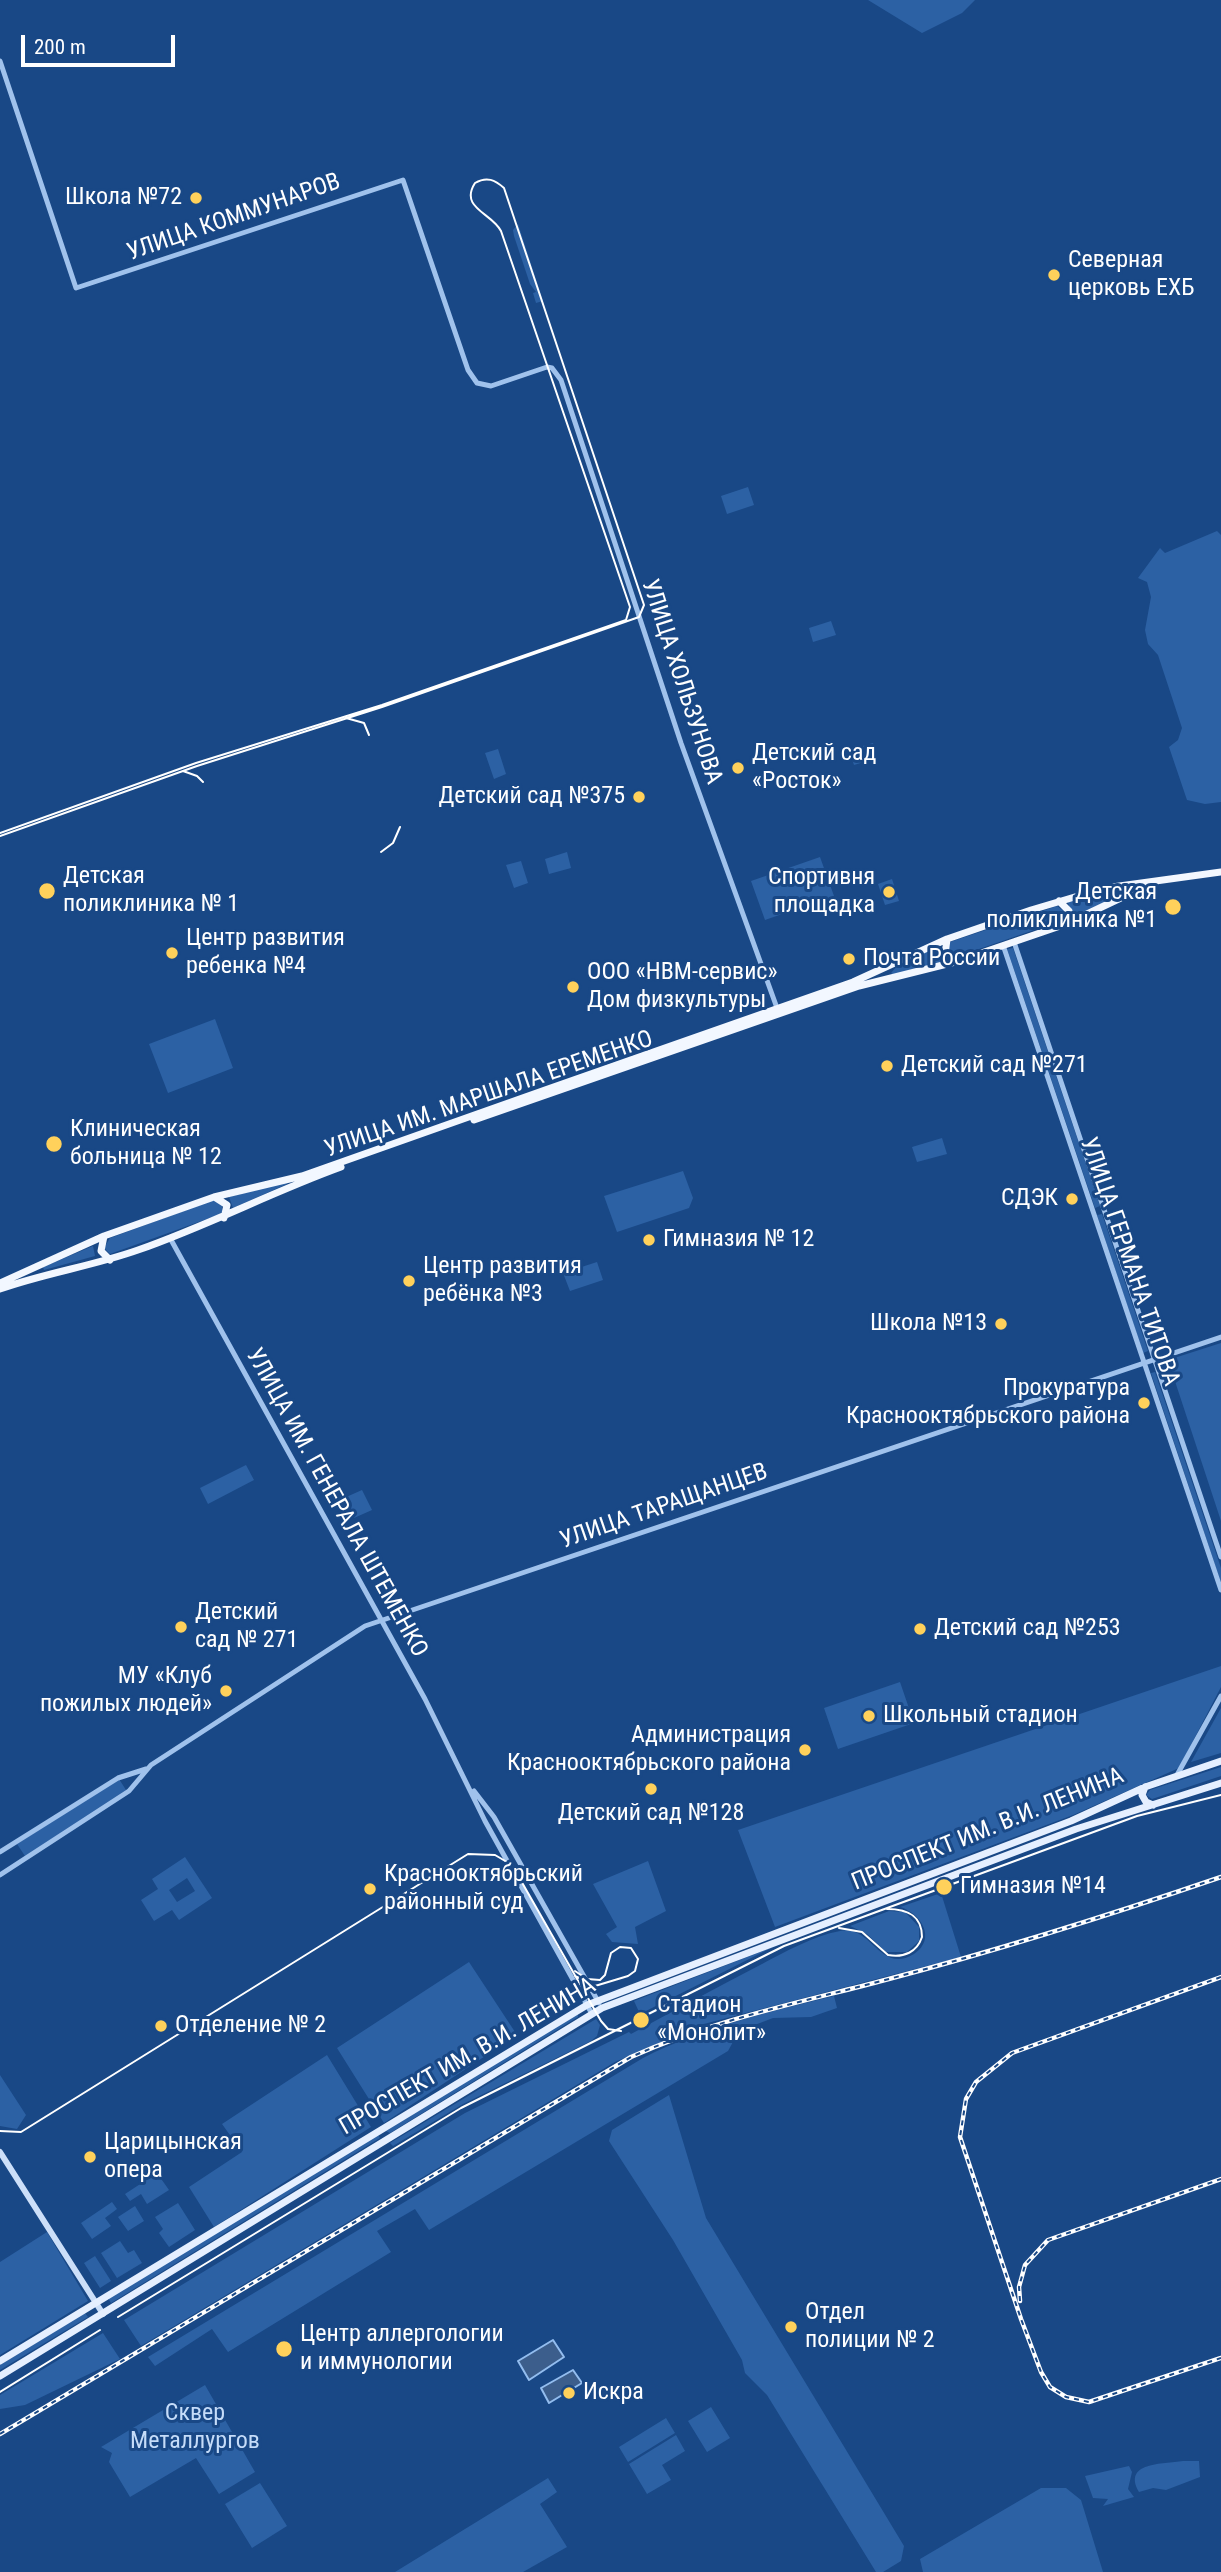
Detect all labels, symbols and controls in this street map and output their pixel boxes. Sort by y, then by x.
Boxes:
scale bar [24,21,178,65]
text: 200 m [34,35,86,59]
street label: УЛИЦА КОММУНАРОВ [124,168,344,268]
place label: Школа №72 [65,184,182,212]
marker: Школа №72 [188,190,204,206]
place label: Северная церковь ЕХБ [1068,247,1194,303]
marker: Северная церковь ЕХБ [1046,267,1062,283]
street label: УЛИЦА ХОЛЬЗУНОВА [634,576,728,788]
place label: Детский сад «Росток» [752,740,876,796]
marker: Детский сад «Росток» [730,760,746,776]
place label: Детский сад №375 [438,783,625,811]
marker: Детский сад №375 [631,789,647,805]
place label: Детская поликлиника № 1 [63,863,239,919]
place label: Спортивня площадка [768,864,875,920]
place label: Детская поликлиника №1 [986,879,1157,935]
marker: Детская поликлиника № 1 [37,881,57,901]
marker: Спортивня площадка [881,884,897,900]
marker: Детская поликлиника №1 [1163,897,1183,917]
place label: Центр развития ребенка №4 [186,925,345,981]
marker: Центр развития ребенка №4 [164,945,180,961]
place label: Почта России [863,945,1000,973]
marker: Почта России [841,951,857,967]
place label: ООО «НВМ-сервис» Дом физкультуры [587,959,777,1015]
marker: ООО «НВМ-сервис» Дом физкультуры [565,979,581,995]
street label: УЛИЦА ИМ. МАРШАЛА ЕРЕМЕНКО [321,1025,657,1165]
place label: Детский сад №271 [901,1052,1088,1080]
marker: Детский сад №271 [879,1058,895,1074]
place label: Клиническая больница № 12 [70,1116,222,1172]
marker: Клиническая больница № 12 [44,1134,64,1154]
street label: УЛИЦА ГЕРМАНА ТИТОВА [1073,1134,1185,1390]
place label: СДЭК [1001,1185,1058,1213]
marker: СДЭК [1064,1191,1080,1207]
place label: Гимназия № 12 [663,1226,814,1254]
marker: Гимназия № 12 [641,1232,657,1248]
place label: Центр развития ребёнка №3 [423,1253,582,1309]
marker: Центр развития ребёнка №3 [401,1273,417,1289]
place label: Школа №13 [870,1310,987,1338]
marker: Школа №13 [993,1316,1009,1332]
street label: УЛИЦА ИМ. ГЕНЕРАЛА ШТЕМЕНКО [239,1344,433,1662]
place label: Прокуратура Краснооктябрьского района [846,1375,1130,1431]
marker: Прокуратура Краснооктябрьского района [1136,1395,1152,1411]
street label: УЛИЦА ТАРАЩАНЦЕВ [556,1458,772,1556]
place label: Детский сад № 271 [195,1599,298,1655]
place label: Детский сад №253 [934,1615,1121,1643]
marker: Детский сад № 271 [173,1619,189,1635]
marker: Детский сад №253 [912,1621,928,1637]
place label: МУ «Клуб пожилых людей» [40,1663,212,1719]
marker: МУ «Клуб пожилых людей» [218,1683,234,1699]
place label: Школьный стадион [883,1702,1078,1730]
marker: Школьный стадион [861,1708,877,1724]
place label: Администрация Краснооктябрьского района [507,1722,791,1778]
marker: Администрация Краснооктябрьского района [797,1742,813,1758]
street label: ПРОСПЕКТ ИМ. В.И. ЛЕНИНА [848,1762,1128,1898]
marker: Детский сад №128 [643,1781,659,1797]
place label: Детский сад №128 [558,1800,744,1828]
place label: Краснооктябрьский районный суд [384,1861,583,1917]
place label: Гимназия №14 [960,1873,1106,1901]
marker: Гимназия №14 [934,1877,954,1897]
marker: Краснооктябрьский районный суд [362,1881,378,1897]
street label: ПРОСПЕКТ ИМ. В.И. ЛЕНИНА [335,1972,601,2142]
place label: Стадион «Монолит» [657,1992,766,2048]
marker: Стадион «Монолит» [631,2010,651,2030]
place label: Отделение № 2 [175,2012,326,2040]
marker: Отделение № 2 [153,2018,169,2034]
place label: Царицынская опера [104,2129,242,2185]
marker: Царицынская опера [82,2149,98,2165]
place label: Отдел полиции № 2 [805,2299,935,2355]
marker: Отдел полиции № 2 [783,2319,799,2335]
place label: Центр аллергологии и иммунологии [300,2321,504,2377]
marker: Центр аллергологии и иммунологии [274,2339,294,2359]
place label: Искра [583,2379,644,2407]
marker: Искра [561,2385,577,2401]
park label: Сквер Металлургов [130,2400,260,2456]

